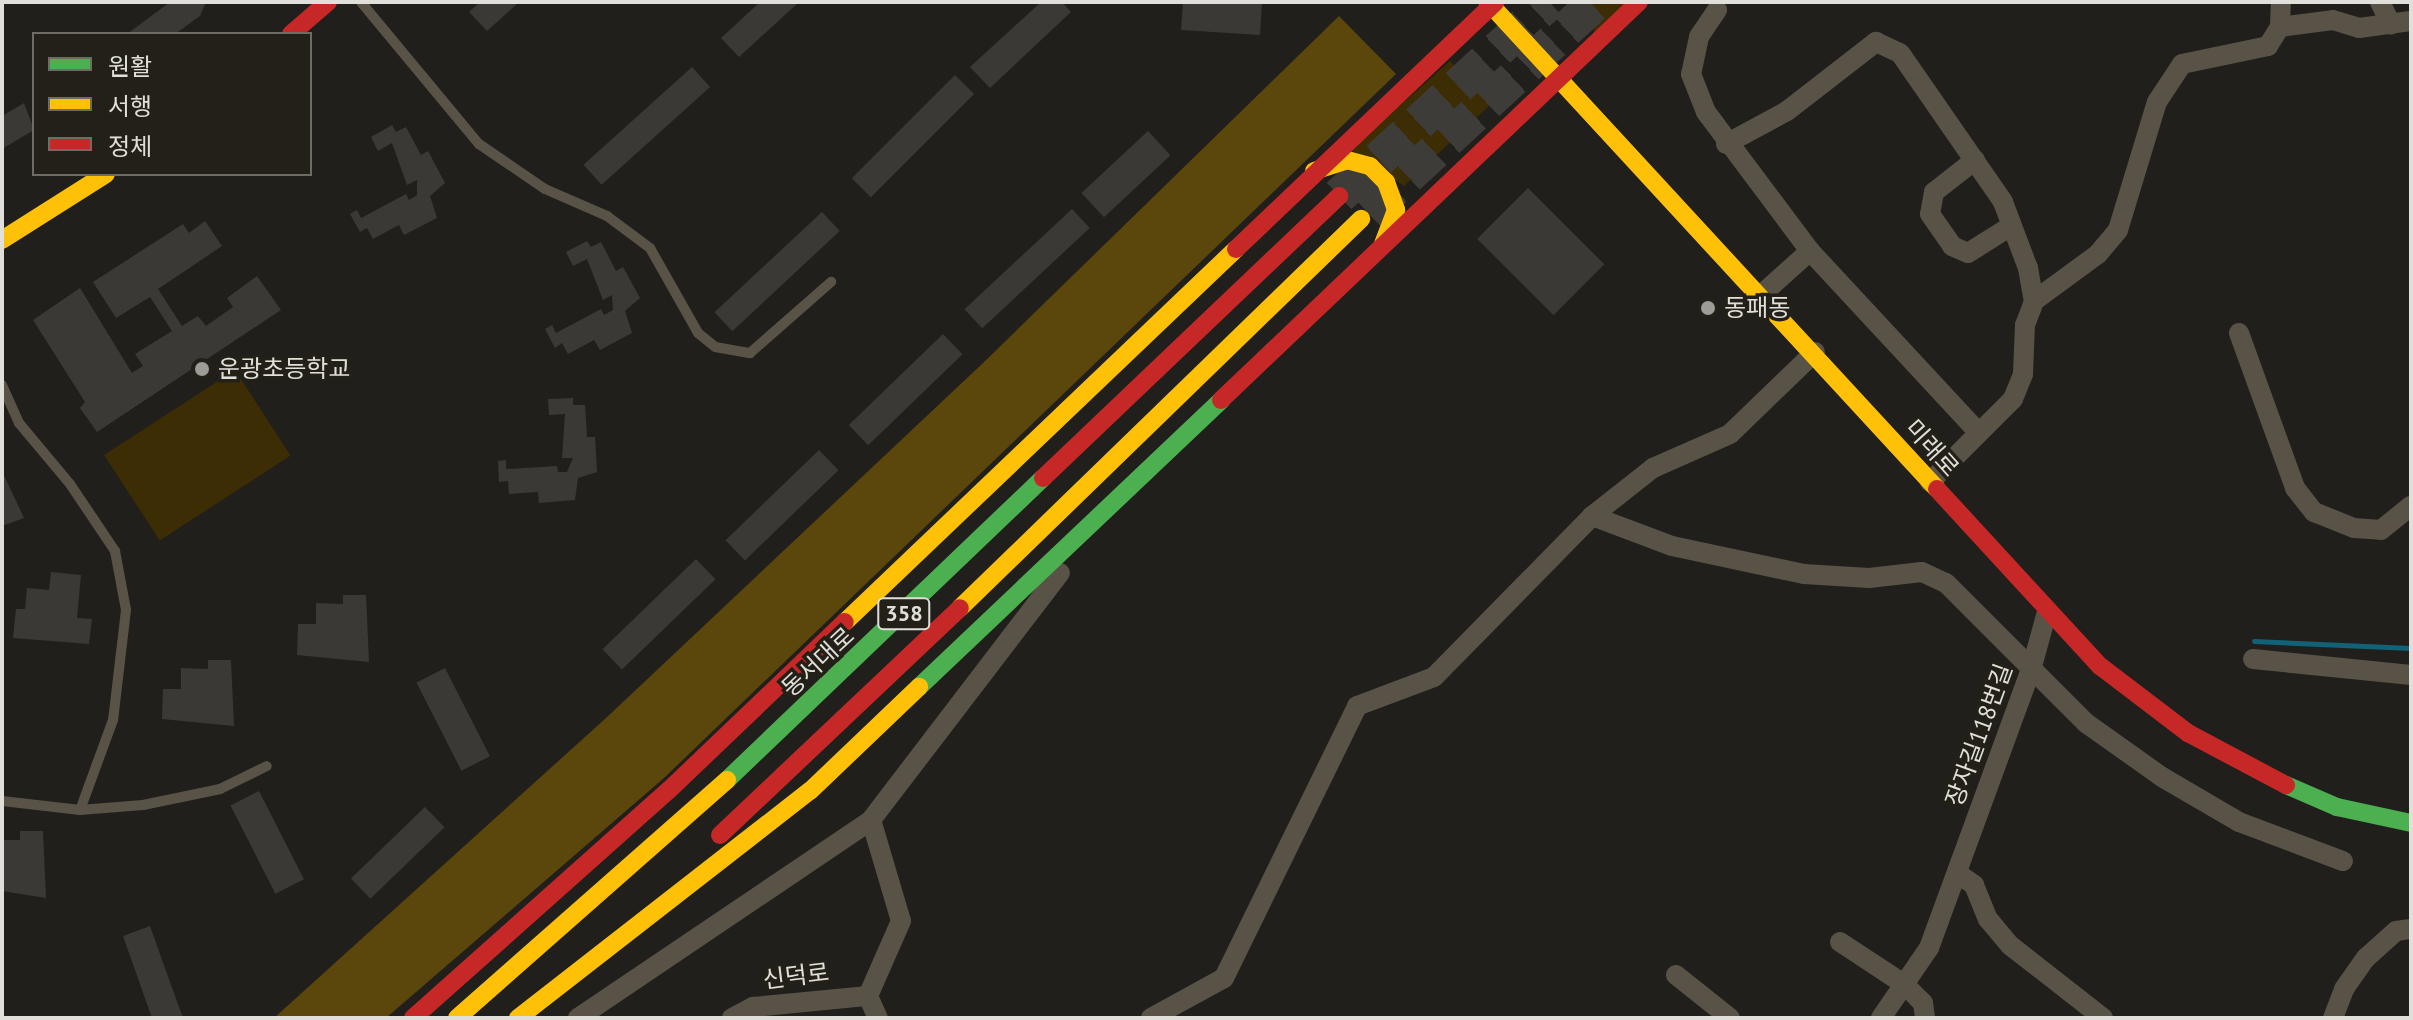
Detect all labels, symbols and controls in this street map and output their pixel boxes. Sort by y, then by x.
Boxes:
legend [32,32,312,176]
text: 원활 [108,51,152,82]
text: 서행 [108,91,152,122]
text: 정체 [108,131,152,162]
place label: 동패동 [1724,294,1790,322]
marker: 동패동 [1699,299,1717,317]
place label: 운광초등학교 [218,355,350,383]
marker: 운광초등학교 [193,360,211,378]
street label: 미래로 [1899,414,1965,482]
road number: 358 [876,596,932,632]
street label: 동서대로 [776,621,860,703]
street label: 장자길118번길 [1940,660,2018,810]
street label: 신덕로 [761,958,831,994]

